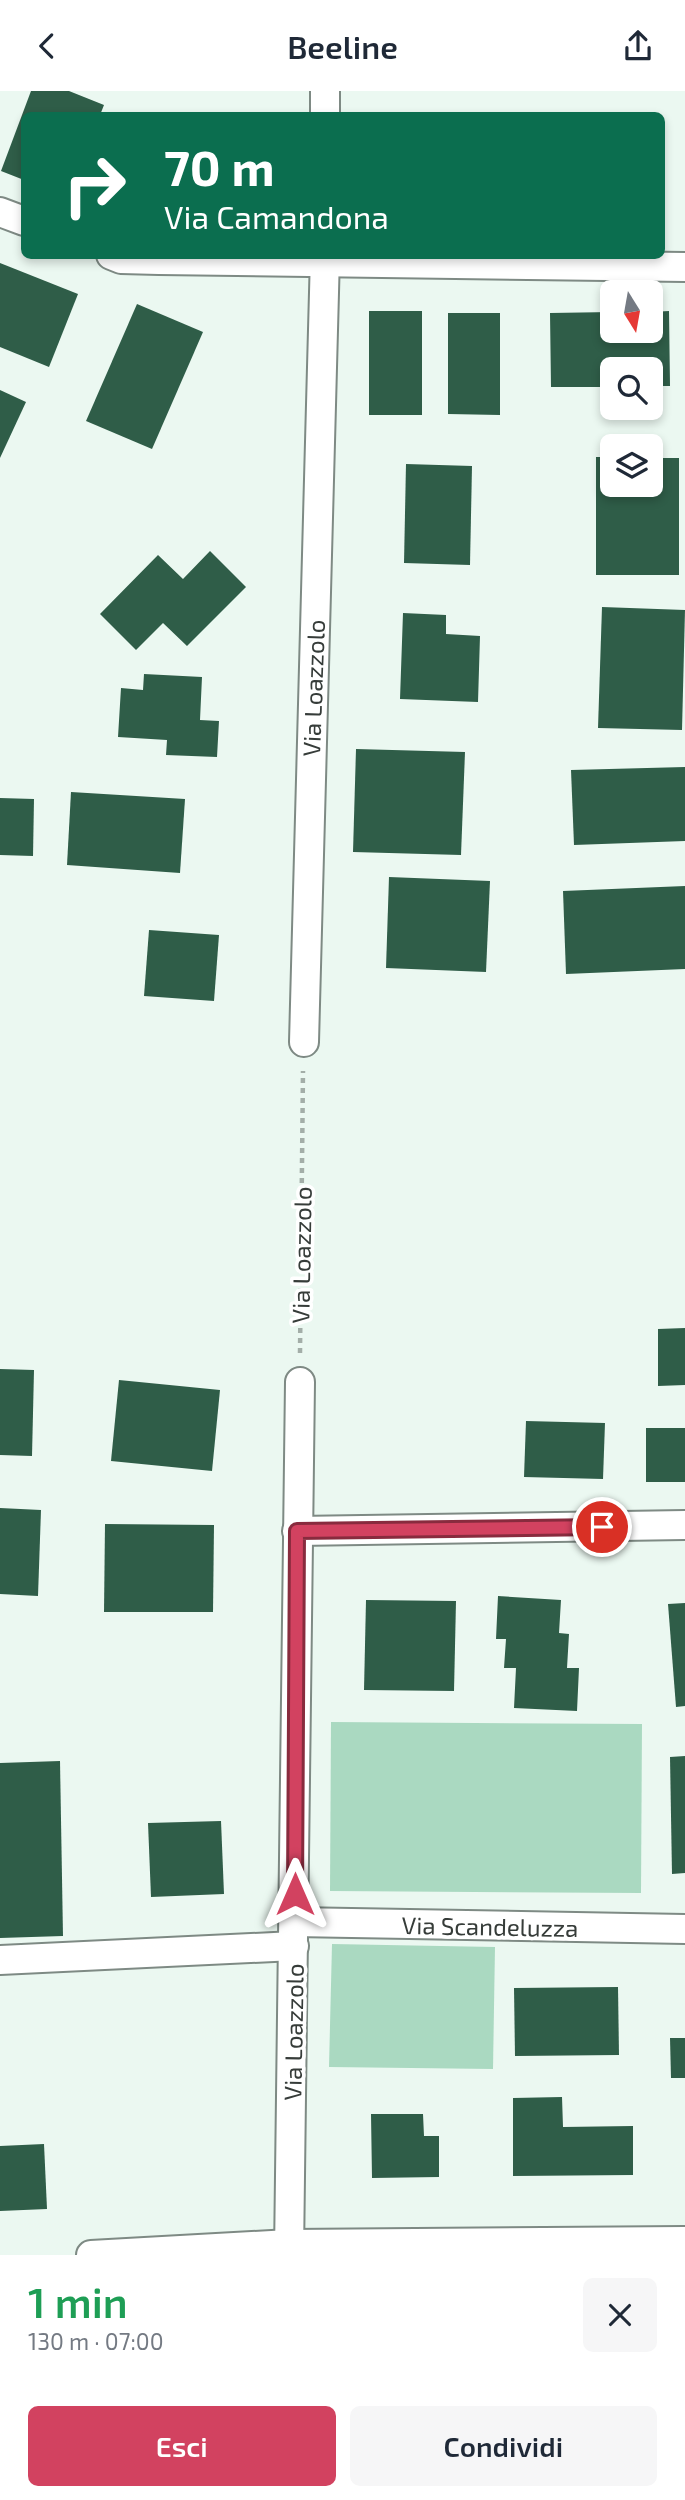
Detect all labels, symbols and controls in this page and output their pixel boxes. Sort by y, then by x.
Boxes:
icon: back [28,27,66,65]
text: Beeline [287,27,398,65]
icon: share [619,27,657,65]
text: 70 m [164,137,275,196]
icon: right [49,140,140,231]
text: Via Camandona [164,197,389,235]
north arrow [600,280,663,343]
map controls [600,280,663,497]
button: search [600,357,663,420]
button: layers [600,434,663,497]
street label: Via Loazzolo [296,619,330,757]
street label: Via Loazzolo [285,1186,317,1324]
pin [572,1497,632,1557]
icon: arrive [583,1508,621,1546]
position arrow [258,1857,332,1931]
street label: Via Scandeluzza [401,1910,579,1942]
street label: Via Loazzolo [277,1963,309,2101]
text: 1 min [28,2276,128,2326]
button: close [583,2278,657,2352]
text: 130 m · 07:00 [28,2327,164,2355]
button: Esci [28,2406,336,2486]
button: Condividi [350,2406,657,2486]

